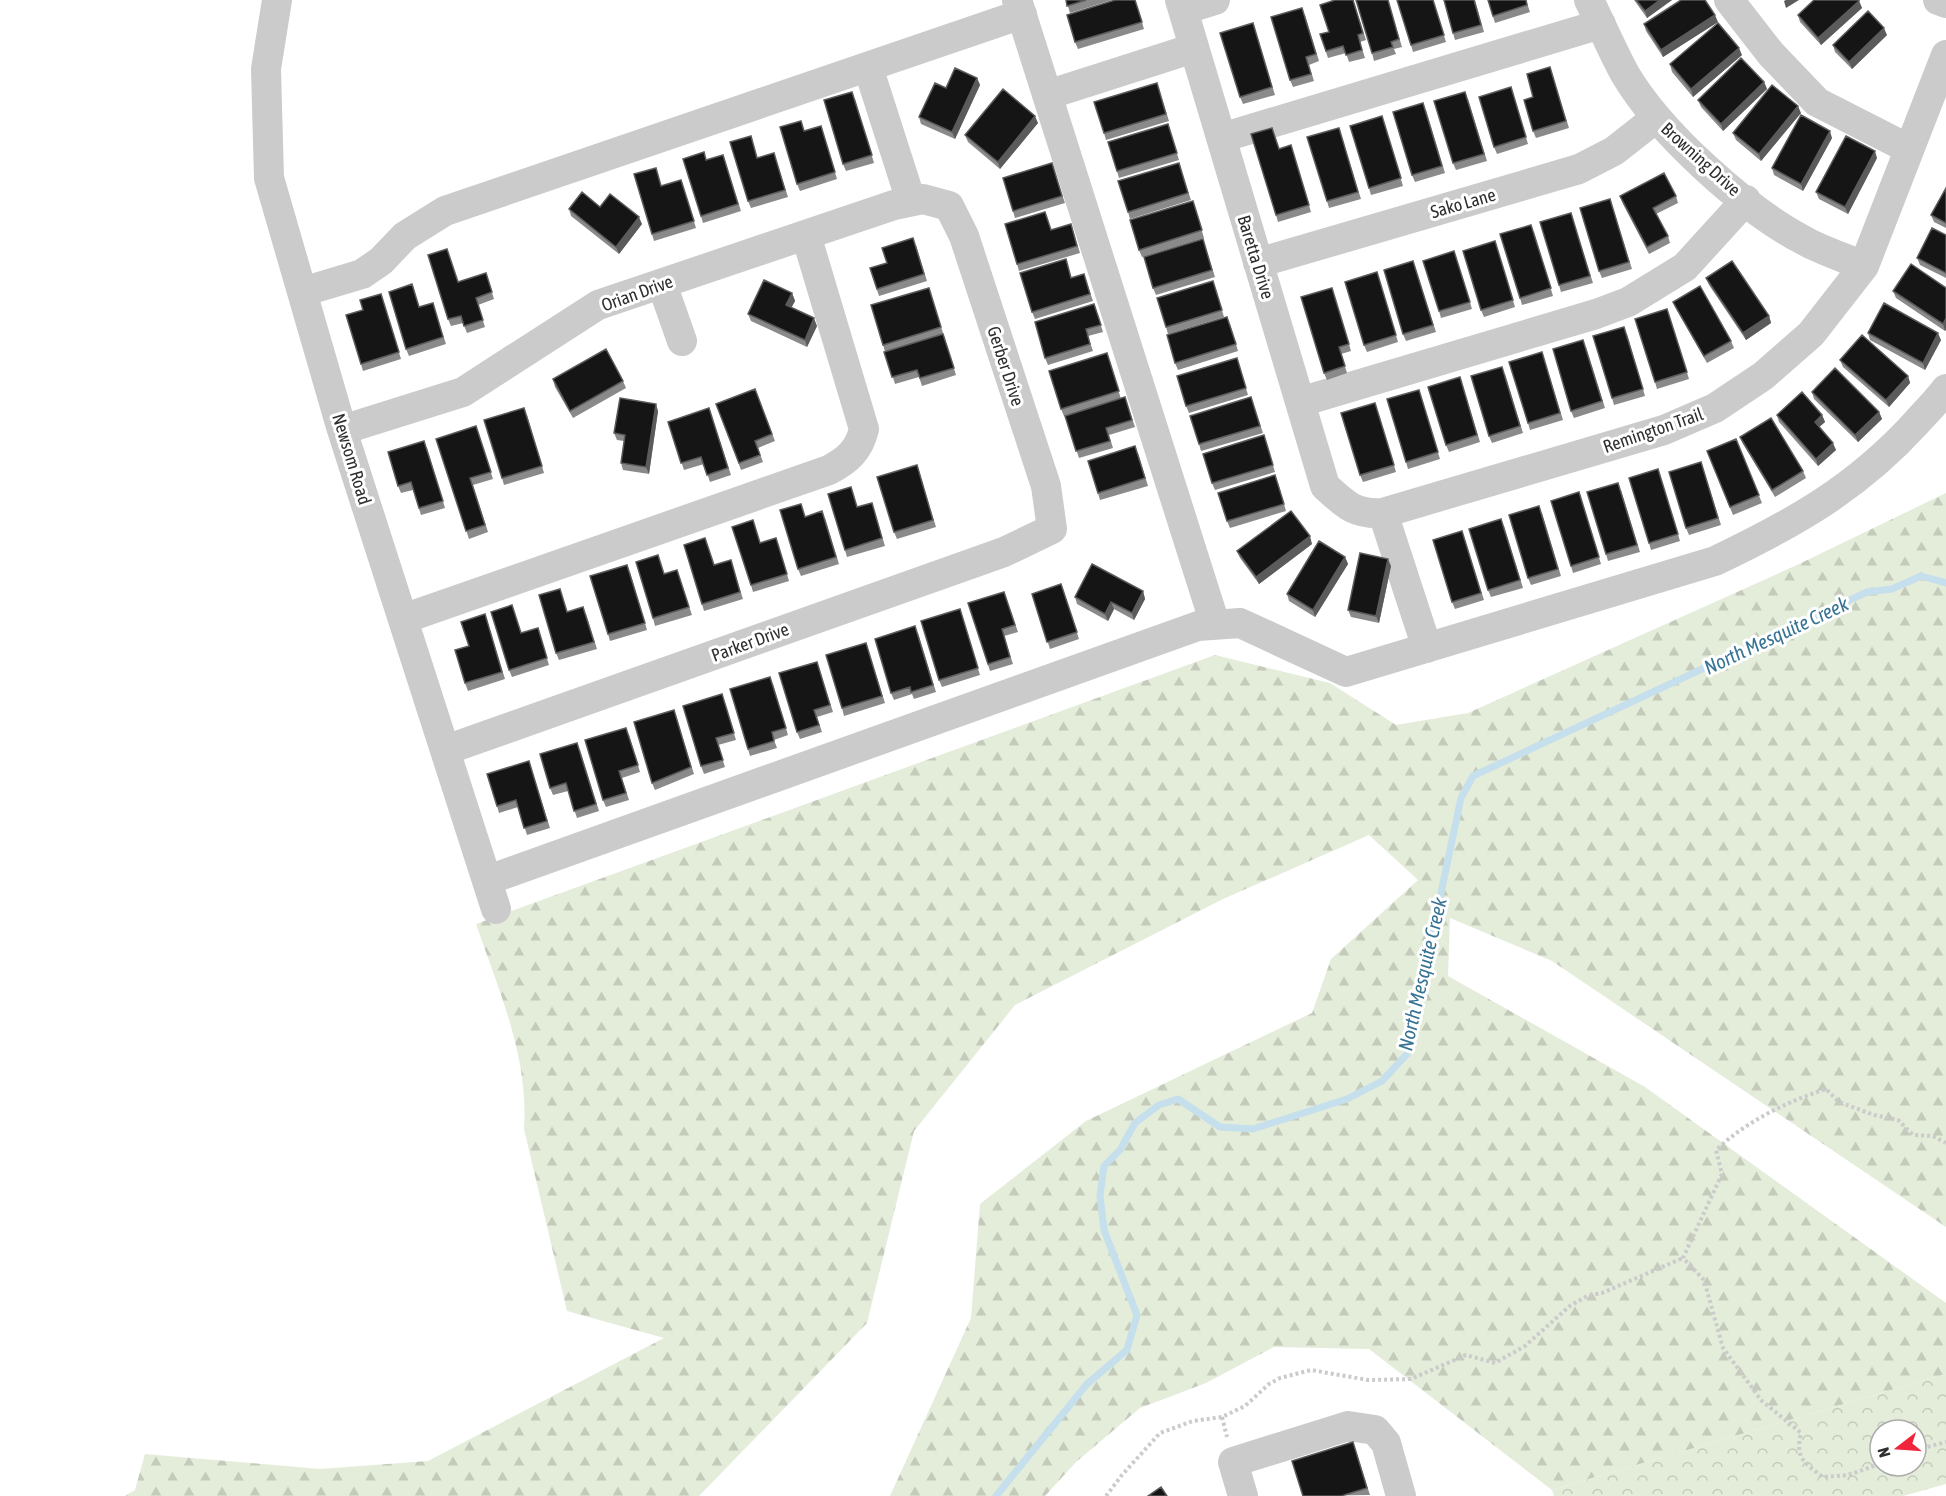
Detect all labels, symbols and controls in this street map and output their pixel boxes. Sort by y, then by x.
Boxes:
street label: Browning Drive [1657,118,1745,200]
street label: Sako Lane [1428,184,1498,222]
street label: Baretta Drive [1233,213,1279,301]
street label: Orian Drive [598,270,676,316]
street label: Gerber Drive [983,324,1029,408]
street label: Remington Trail [1600,403,1706,457]
street label: Newsom Road [328,411,376,507]
water label: North Mesquite Creek [1700,591,1852,679]
street label: Parker Drive [709,618,791,666]
water label: North Mesquite Creek [1393,895,1451,1053]
north arrow [1868,1418,1928,1478]
text: N [1874,1445,1894,1460]

